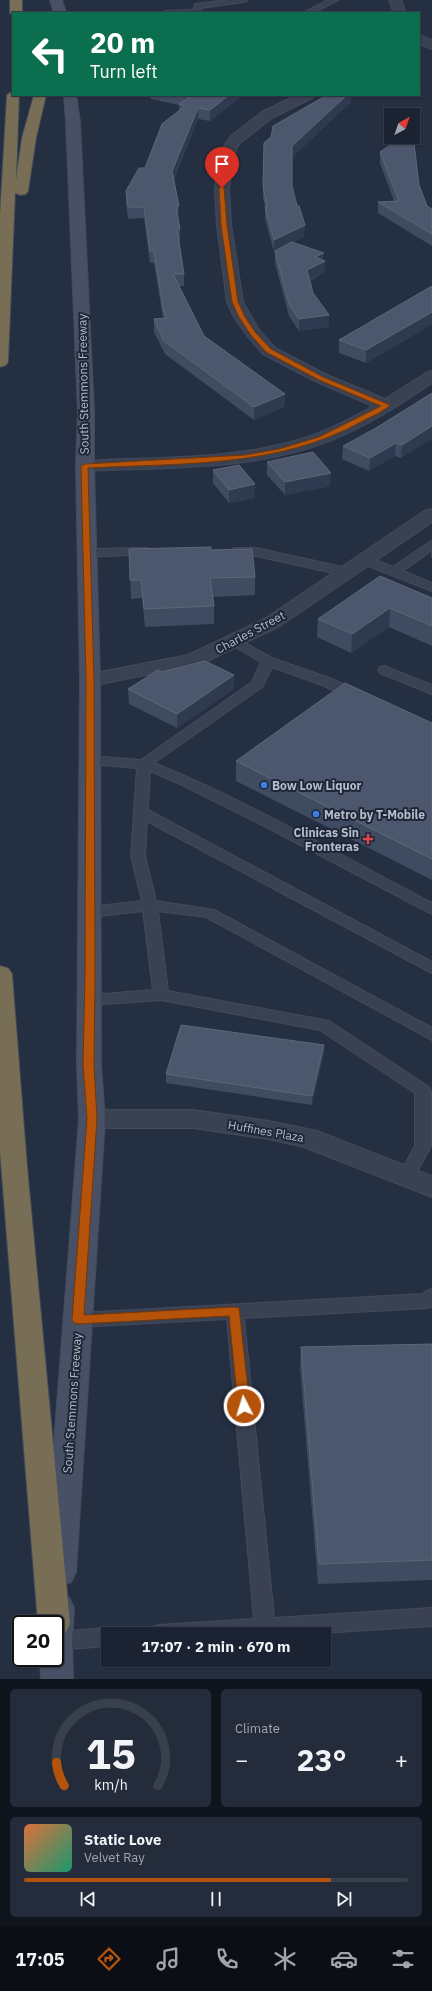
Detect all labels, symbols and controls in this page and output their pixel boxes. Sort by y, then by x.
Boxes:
text: 20 m [90,24,155,61]
icon: left [24,28,76,80]
text: Turn left [90,60,158,83]
north arrow [384,108,420,144]
map controls [384,108,420,144]
pin [205,147,239,188]
icon: arrive [211,153,233,175]
street label: South Stemmons Freeway [74,314,92,454]
street label: Charles Street [213,607,287,657]
place label: Bow Low Liquor [272,778,361,793]
marker: Bow Low Liquor [259,780,269,790]
place label: Metro by T-Mobile [324,807,425,822]
marker: Metro by T-Mobile [311,809,321,819]
place label: Clinicas Sin Fronteras [294,825,359,854]
marker: Clinicas Sin Fronteras [362,833,374,845]
street label: Huffines Plaza [227,1117,306,1145]
street label: South Stemmons Freeway [60,1332,84,1474]
position arrow [223,1385,265,1427]
speed limit sign: 20 [12,1615,64,1667]
text: 17:07 · 2 min · 670 m [142,1637,290,1656]
text: Climate [235,1720,280,1737]
text: 15 [86,1726,135,1780]
text: 23° [296,1740,347,1779]
text: − [235,1745,248,1774]
text: + [395,1745,408,1774]
text: km/h [94,1775,127,1794]
text: Static Love [84,1830,161,1849]
text: Velvet Ray [84,1849,145,1866]
icon: previous [77,1888,99,1910]
icon: pause [205,1888,227,1910]
icon: next [333,1888,355,1910]
icon: directions [95,1945,123,1973]
icon: music [154,1945,182,1973]
icon: phone [213,1945,241,1973]
icon: climate [271,1945,299,1973]
icon: car [330,1945,358,1973]
icon: filters [389,1945,417,1973]
text: 17:05 [15,1948,64,1971]

